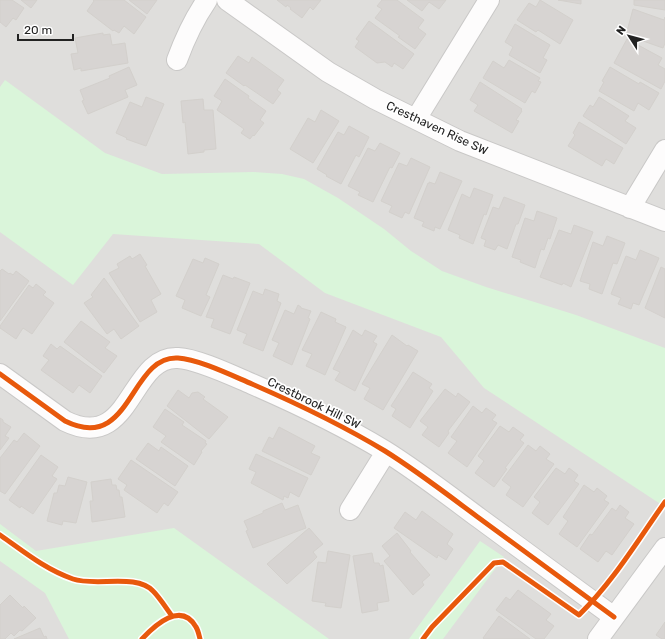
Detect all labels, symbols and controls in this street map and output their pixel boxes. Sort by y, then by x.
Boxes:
scale bar [18,16,73,42]
north arrow [609,16,649,56]
text: 20 m [24,23,52,37]
text: N [614,23,629,37]
street label: Cresthaven Rise SW [384,98,490,158]
street label: Crestbrook Hill SW [265,374,363,432]

